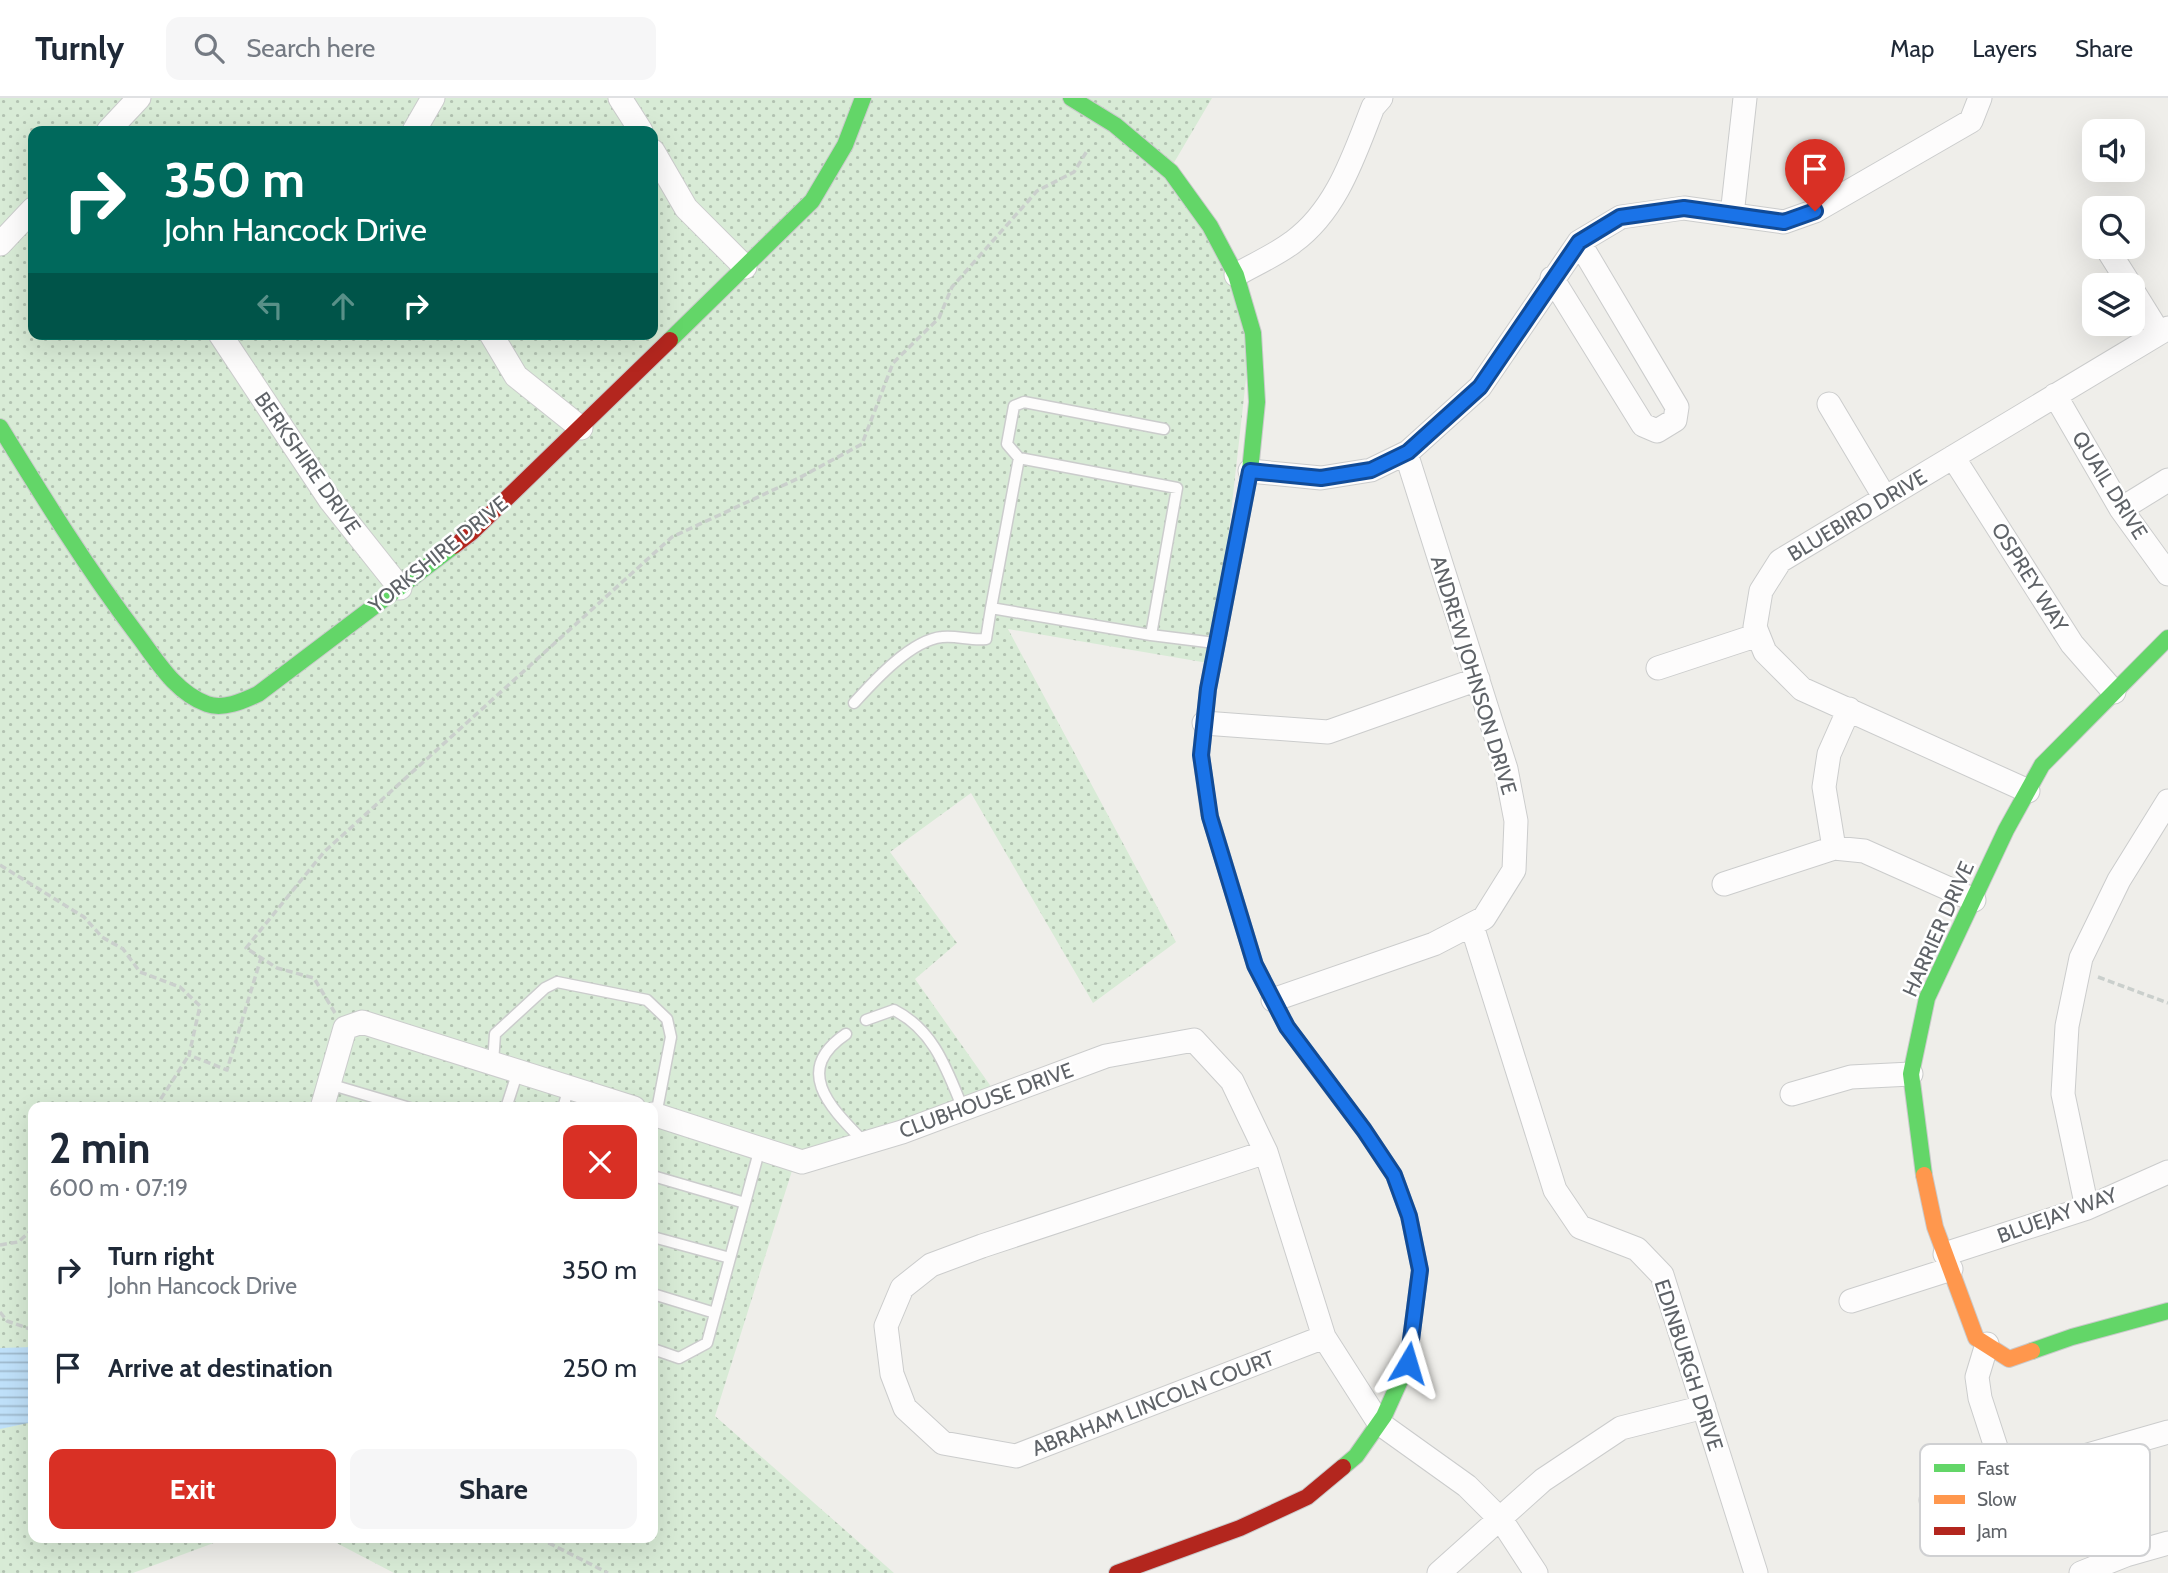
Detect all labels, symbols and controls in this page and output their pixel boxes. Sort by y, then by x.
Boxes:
search box [166,17,656,80]
text: Turnly [35,28,124,68]
icon: search [190,29,228,67]
text: Search here [246,32,375,64]
text: Map [1890,34,1934,63]
text: Layers [1972,34,2037,63]
text: Share [2075,34,2133,63]
map controls [2082,119,2145,336]
button: sound [2082,119,2145,182]
pin [1785,139,1845,211]
text: 350 m [164,150,305,209]
icon: arrive [1796,150,1834,188]
icon: right [49,154,140,245]
button: search [2082,196,2145,259]
text: John Hancock Drive [164,210,427,249]
button: layers [2082,273,2145,336]
icon: left [251,287,289,325]
icon: ahead [324,287,362,325]
icon: right [397,287,435,325]
street label: BERKSHIRE DRIVE [250,387,366,539]
street label: QUAIL DRIVE [2067,427,2153,543]
street label: BLUEBIRD DRIVE [1783,464,1931,566]
street label: YORKSHIRE DRIVE [363,490,512,618]
street label: OSPREY WAY [1987,518,2074,637]
street label: ANDREW JOHNSON DRIVE [1426,552,1522,798]
street label: HARRIER DRIVE [1897,858,1979,1000]
street label: CLUBHOUSE DRIVE [896,1057,1076,1143]
text: 2 min [49,1122,150,1174]
button: close [563,1125,637,1199]
text: 600 m · 07:19 [49,1174,188,1202]
street label: BLUEJAY WAY [1994,1181,2121,1248]
text: Turn right [108,1240,214,1272]
icon: right [49,1251,87,1289]
text: 350 m [562,1254,637,1286]
text: John Hancock Drive [108,1272,297,1300]
street label: EDINBURGH DRIVE [1649,1276,1729,1454]
position arrow [1371,1326,1445,1400]
street label: ABRAHAM LINCOLN COURT [1028,1345,1278,1461]
icon: arrive [49,1349,87,1387]
text: Arrive at destination [108,1352,333,1384]
text: 250 m [563,1352,637,1384]
legend [1920,1444,2150,1556]
button: Exit [49,1449,336,1529]
button: Share [350,1449,637,1529]
text: Fast [1977,1457,2010,1480]
text: Slow [1977,1488,2017,1511]
text: Jam [1976,1520,2007,1543]

